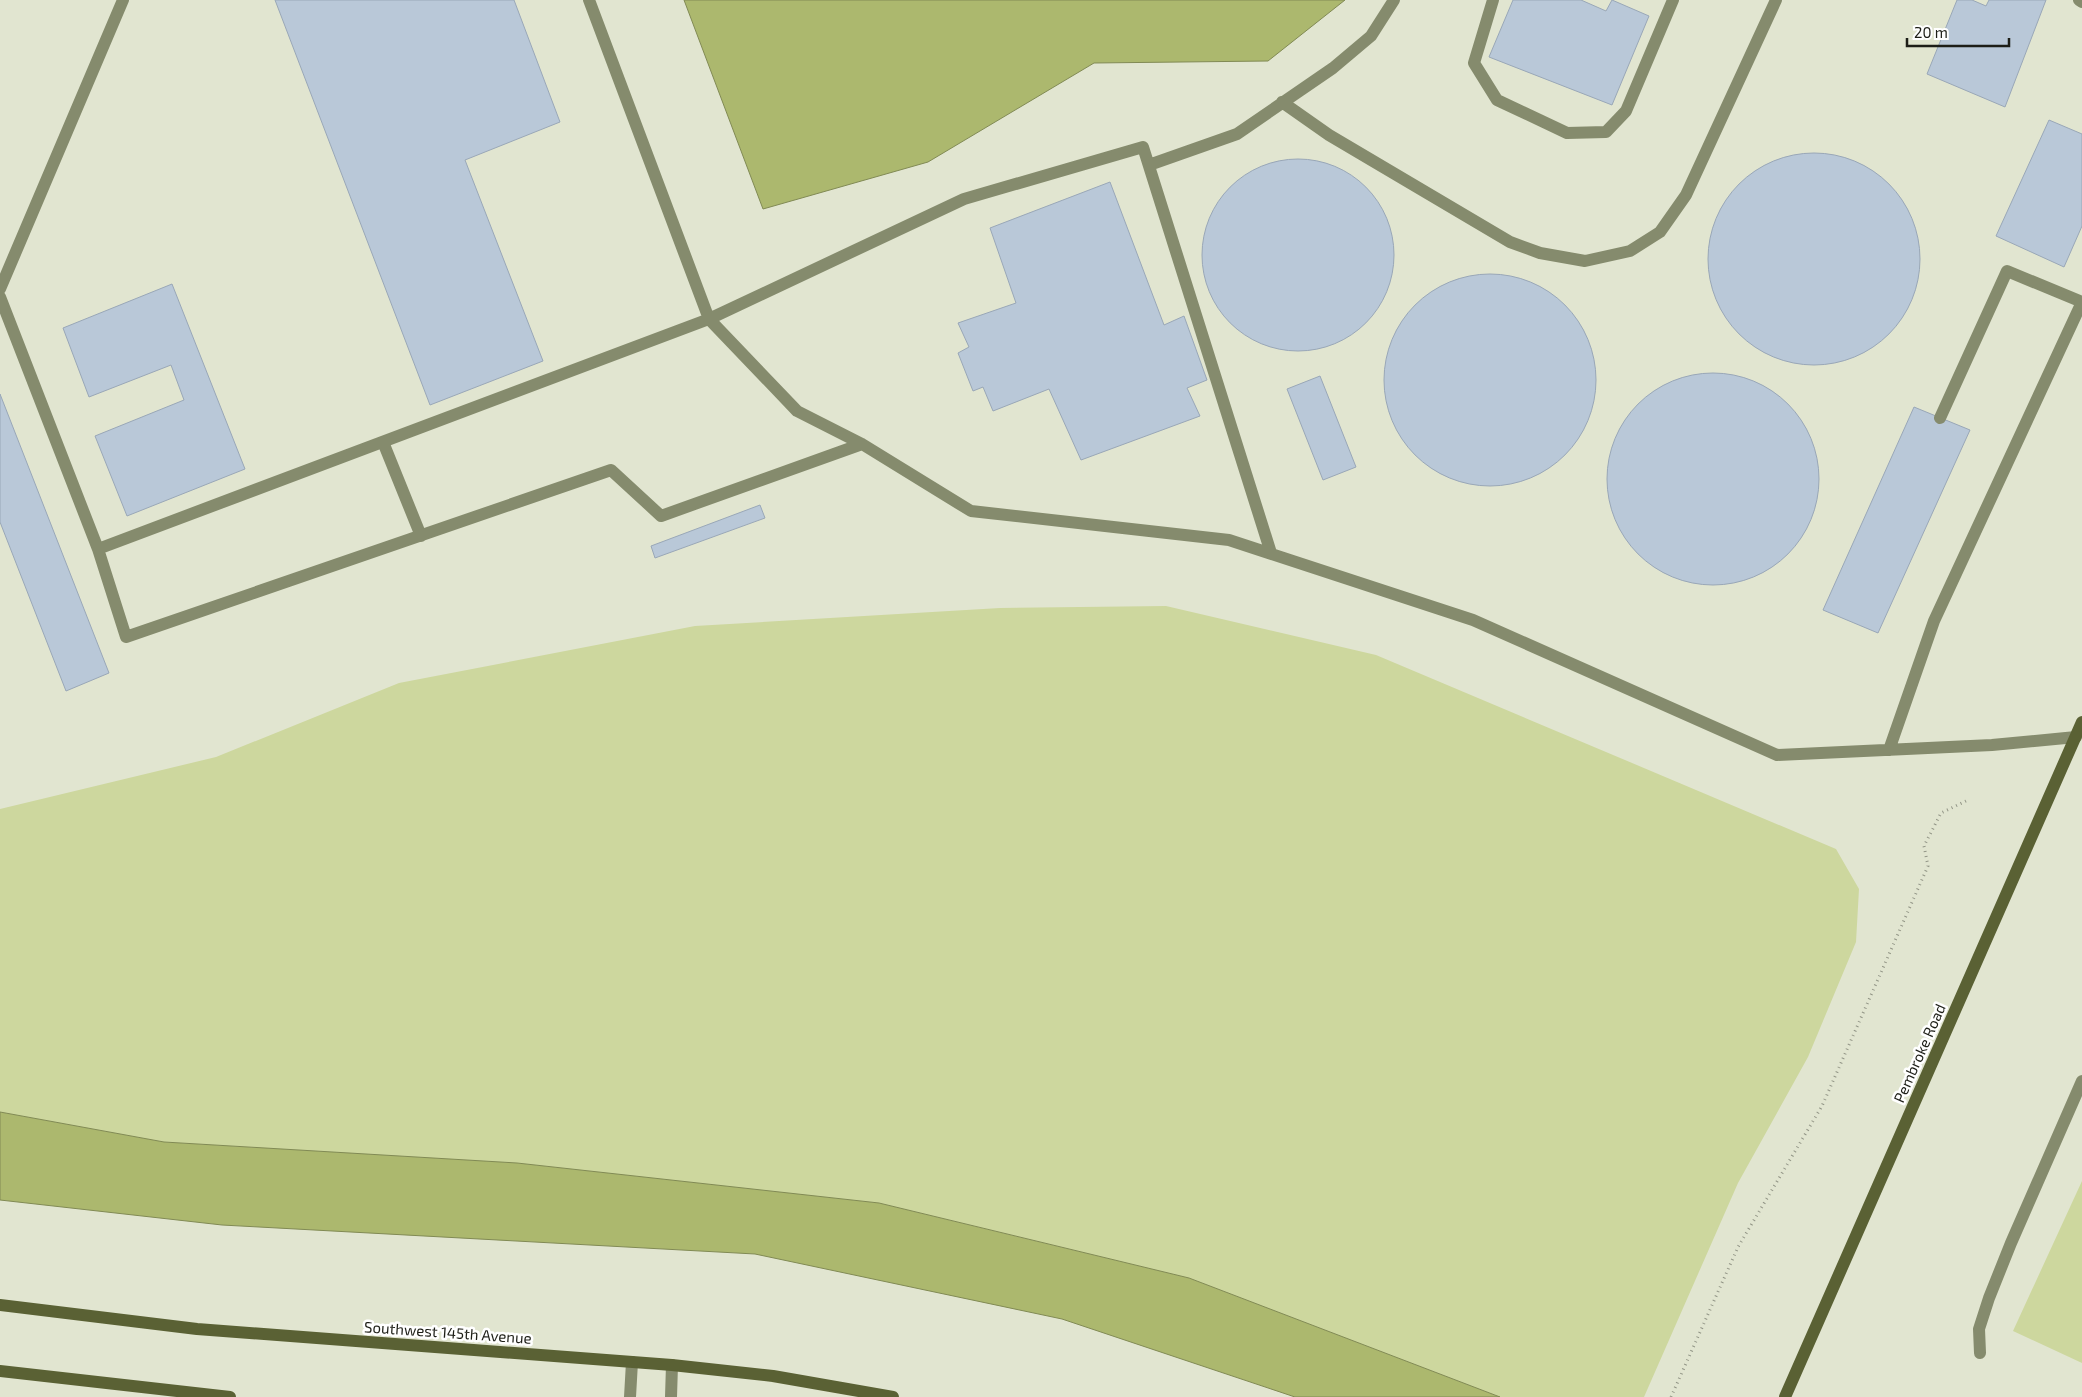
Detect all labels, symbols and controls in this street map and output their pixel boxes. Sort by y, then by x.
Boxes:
scale bar [1907,15,2010,47]
text: 20 m [1914,23,1948,41]
street label: Pembroke Road [1889,1001,1949,1105]
street label: Southwest 145th Avenue [364,1317,532,1347]

